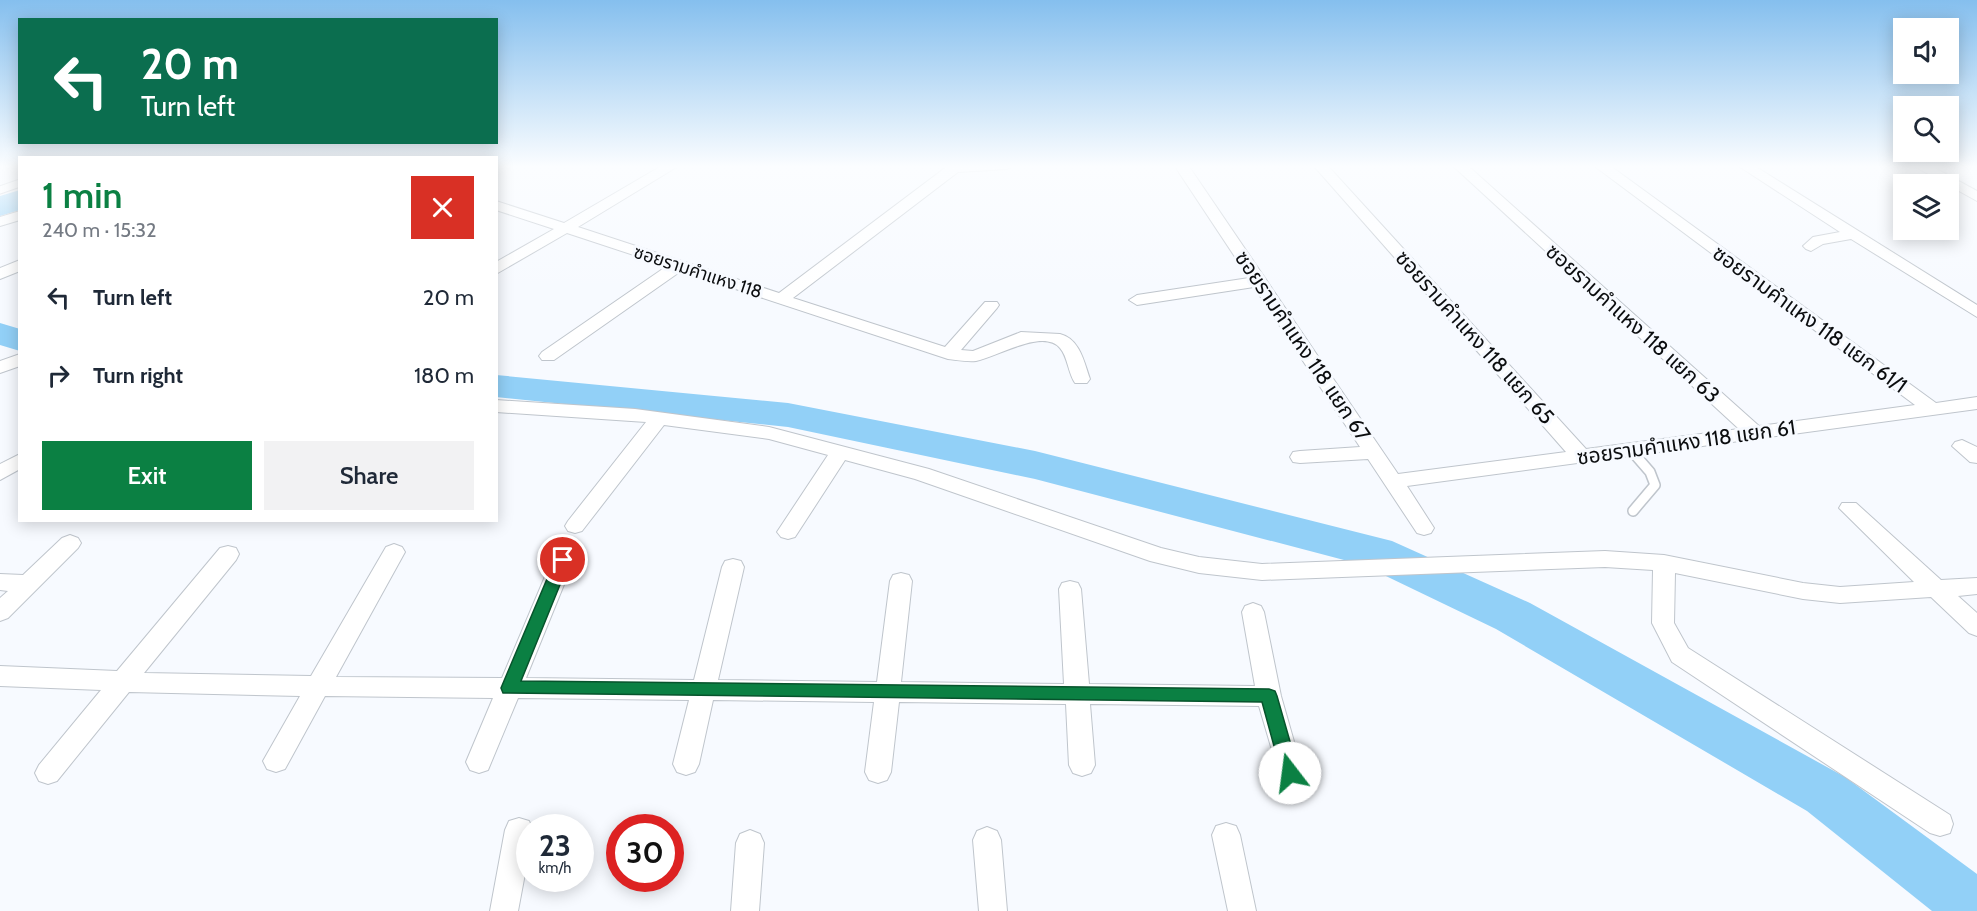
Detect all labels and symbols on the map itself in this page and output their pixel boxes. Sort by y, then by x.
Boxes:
street label: ซอยรามคำแหง 118 แยก 63 [1541,238,1725,408]
street label: ซอยรามคำแหง 118 แยก 61/1 [1708,240,1912,398]
street label: ซอยรามคำแหง 118 [631,241,765,303]
street label: ซอยรามคำแหง 118 แยก 65 [1390,245,1560,429]
street label: ซอยรามคำแหง 118 แยก 67 [1230,246,1376,446]
street label: ซอยรามคำแหง 118 แยก 61 [1575,414,1797,470]
pin [537,534,588,585]
position arrow [1258,741,1322,805]
speed limit sign: 30 [606,814,684,892]

